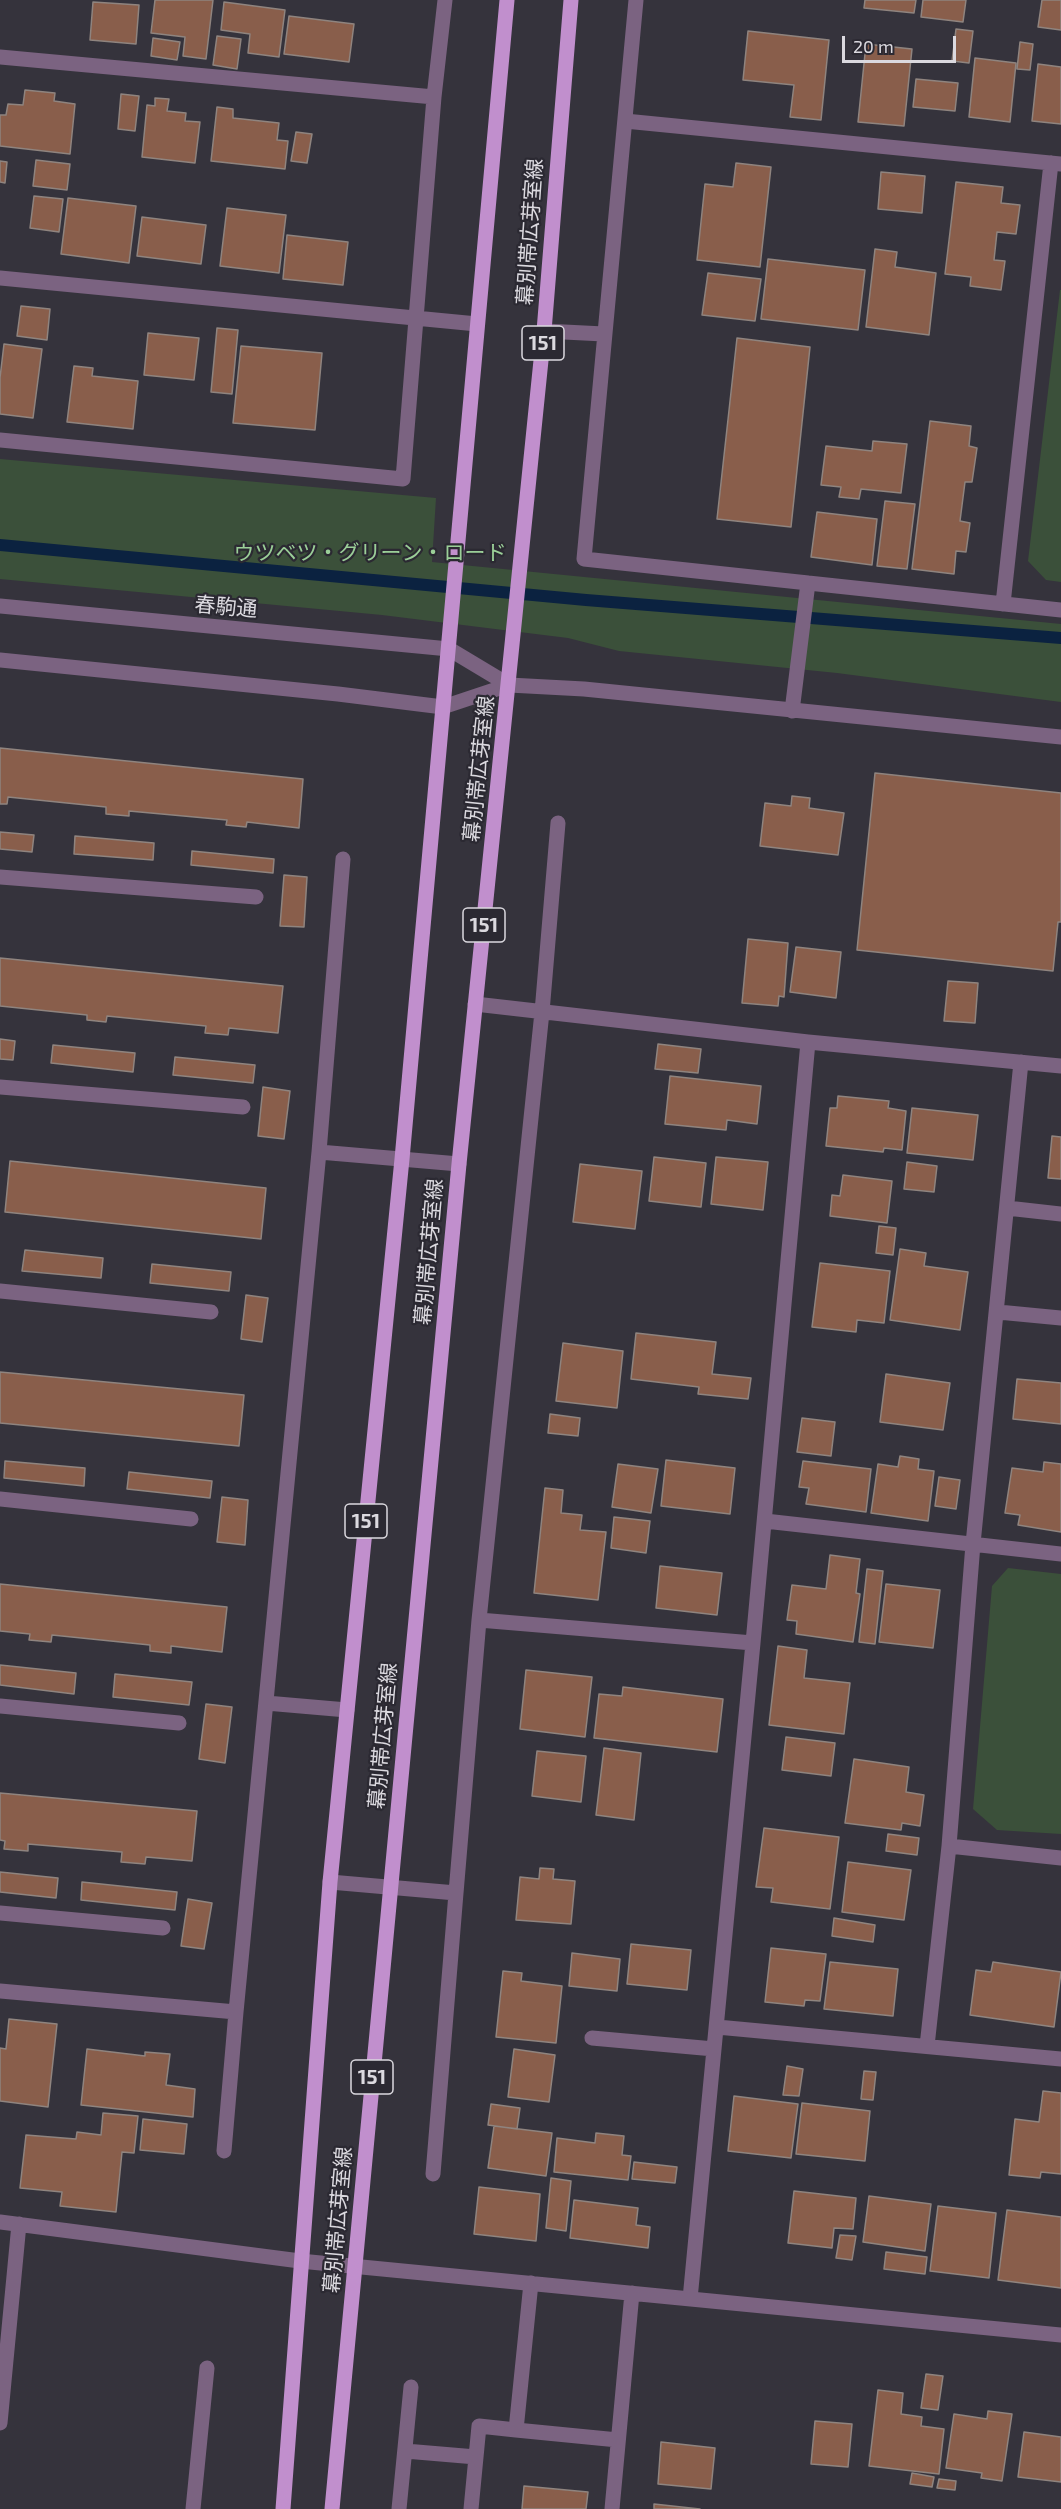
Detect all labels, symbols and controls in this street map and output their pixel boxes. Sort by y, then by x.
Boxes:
scale bar [845,24,959,62]
text: 20 m [853,35,894,57]
street label: 幕別帯広芽室線 [512,158,548,306]
road number: 151 [522,326,564,360]
park label: ウツベツ・グリーン・ロード [234,540,506,566]
street label: 春駒通 [194,592,258,622]
street label: 幕別帯広芽室線 [459,695,499,843]
road number: 151 [463,908,505,942]
street label: 幕別帯広芽室線 [410,1178,448,1326]
road number: 151 [345,1504,387,1538]
street label: 幕別帯広芽室線 [364,1662,402,1810]
road number: 151 [351,2060,393,2094]
street label: 幕別帯広芽室線 [319,2146,357,2294]

